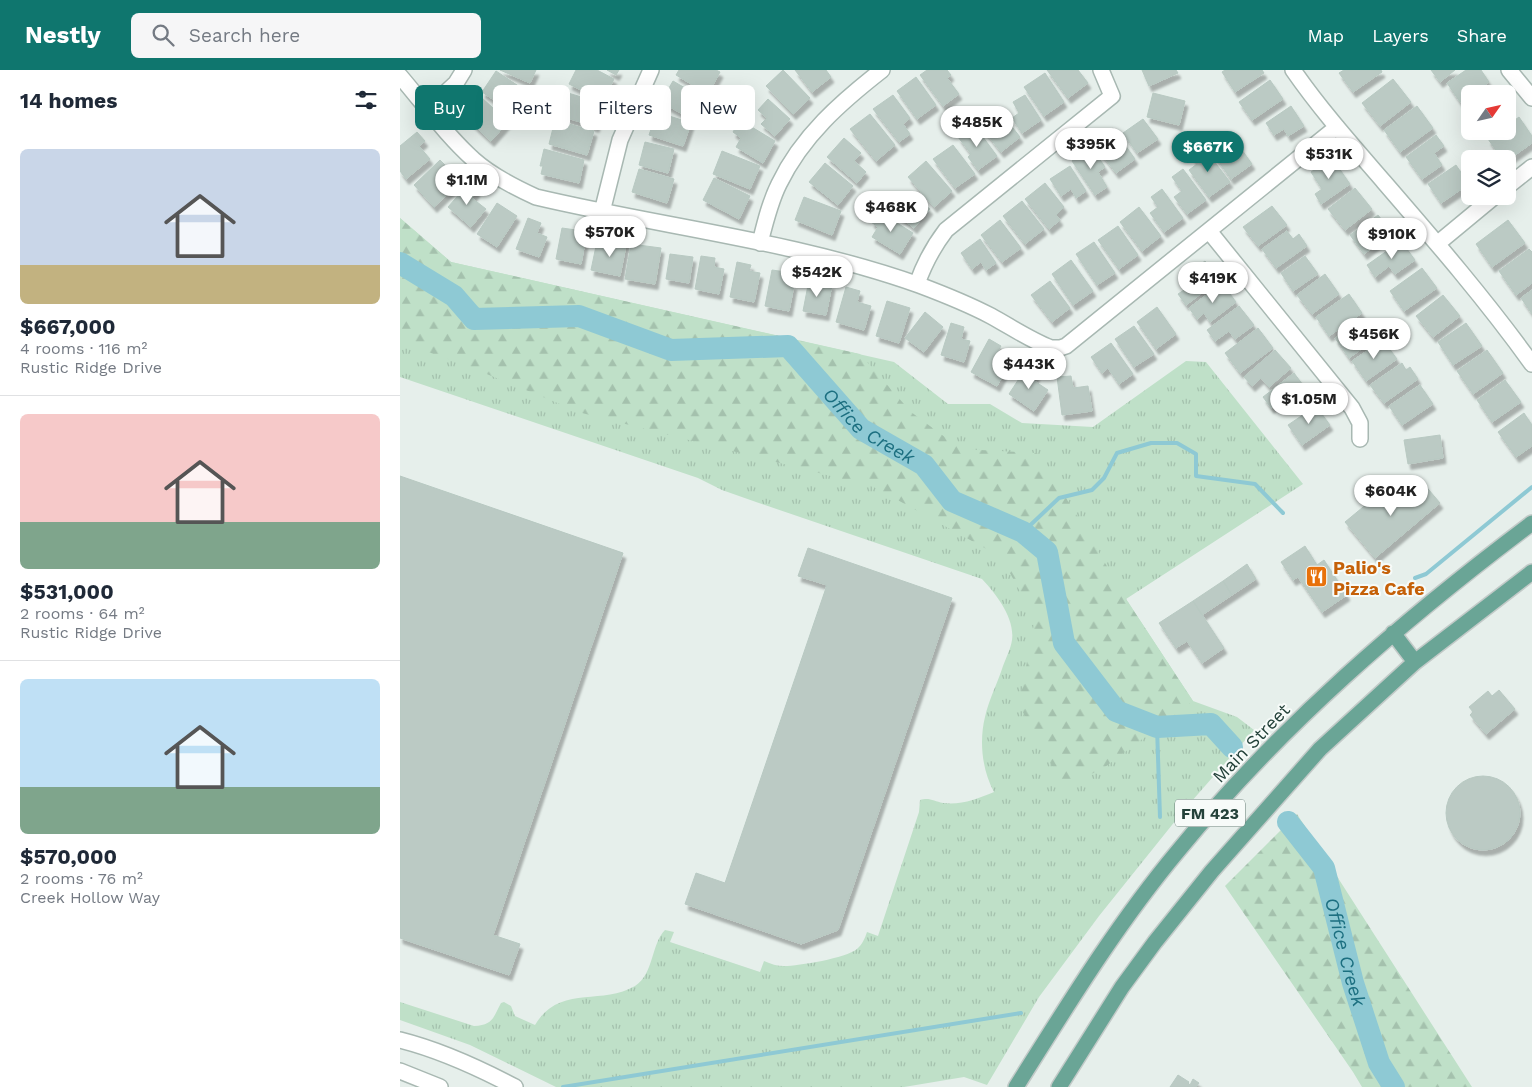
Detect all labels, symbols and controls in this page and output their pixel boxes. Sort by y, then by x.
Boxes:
search box [131,13,481,58]
text: Nestly [25,21,101,49]
icon: search [149,21,177,49]
text: Search here [189,24,300,47]
text: Map [1307,25,1344,46]
text: Layers [1372,25,1429,46]
text: Share [1457,25,1507,46]
chip: Buy [415,85,483,130]
chip: Rent [493,85,570,130]
chip: Filters [580,85,671,130]
chip: New [681,85,755,130]
north arrow [1461,85,1516,140]
map controls [1461,85,1516,205]
icon: filters [352,86,380,114]
text: 14 homes [20,88,117,113]
pin: $485K [942,106,1012,148]
text: $485K [951,112,1003,131]
pin: $395K [1056,128,1126,170]
pin: $667K [1173,131,1243,173]
text: $395K [1066,134,1116,153]
text: $667K [1183,137,1233,156]
pin: $531K [1294,138,1364,180]
text: $531K [1305,144,1353,163]
button: layers [1461,150,1516,205]
pin: $1.1M [432,164,502,206]
text: $1.1M [446,170,488,189]
icon: home [155,181,245,271]
pin: $468K [856,190,926,233]
text: $468K [865,197,917,216]
pin: $570K [575,216,645,258]
pin: $910K [1357,218,1427,260]
text: $570K [585,222,635,241]
text: $910K [1368,224,1416,243]
pin: $542K [782,256,852,298]
text: $542K [792,262,842,281]
pin: $419K [1178,262,1248,304]
text: $419K [1189,268,1237,287]
text: $667,000 [20,314,116,339]
pin: $456K [1339,318,1409,360]
text: $456K [1349,324,1399,343]
text: 4 rooms · 116 m² [20,339,147,358]
pin: $443K [994,348,1064,390]
text: $443K [1003,354,1055,373]
text: Rustic Ridge Drive [20,358,162,377]
pin: $1.05M [1268,382,1350,425]
water label: Office Creek [818,383,920,469]
text: $1.05M [1281,389,1337,408]
icon: home [155,447,245,537]
pin: $604K [1356,474,1426,517]
text: $604K [1365,481,1417,500]
place label: Palio's Pizza Cafe [1333,557,1425,599]
restaurant icon: Palio's Pizza Cafe [1305,565,1329,589]
text: $531,000 [20,579,114,604]
text: 2 rooms · 64 m² [20,604,145,623]
text: Rustic Ridge Drive [20,623,162,642]
street label: Main Street [1208,699,1294,787]
icon: home [155,712,245,802]
road number: FM 423 [1175,800,1245,826]
text: $570,000 [20,844,117,869]
text: 2 rooms · 76 m² [20,869,143,888]
text: Creek Hollow Way [20,888,160,907]
water label: Office Creek [1320,895,1371,1010]

